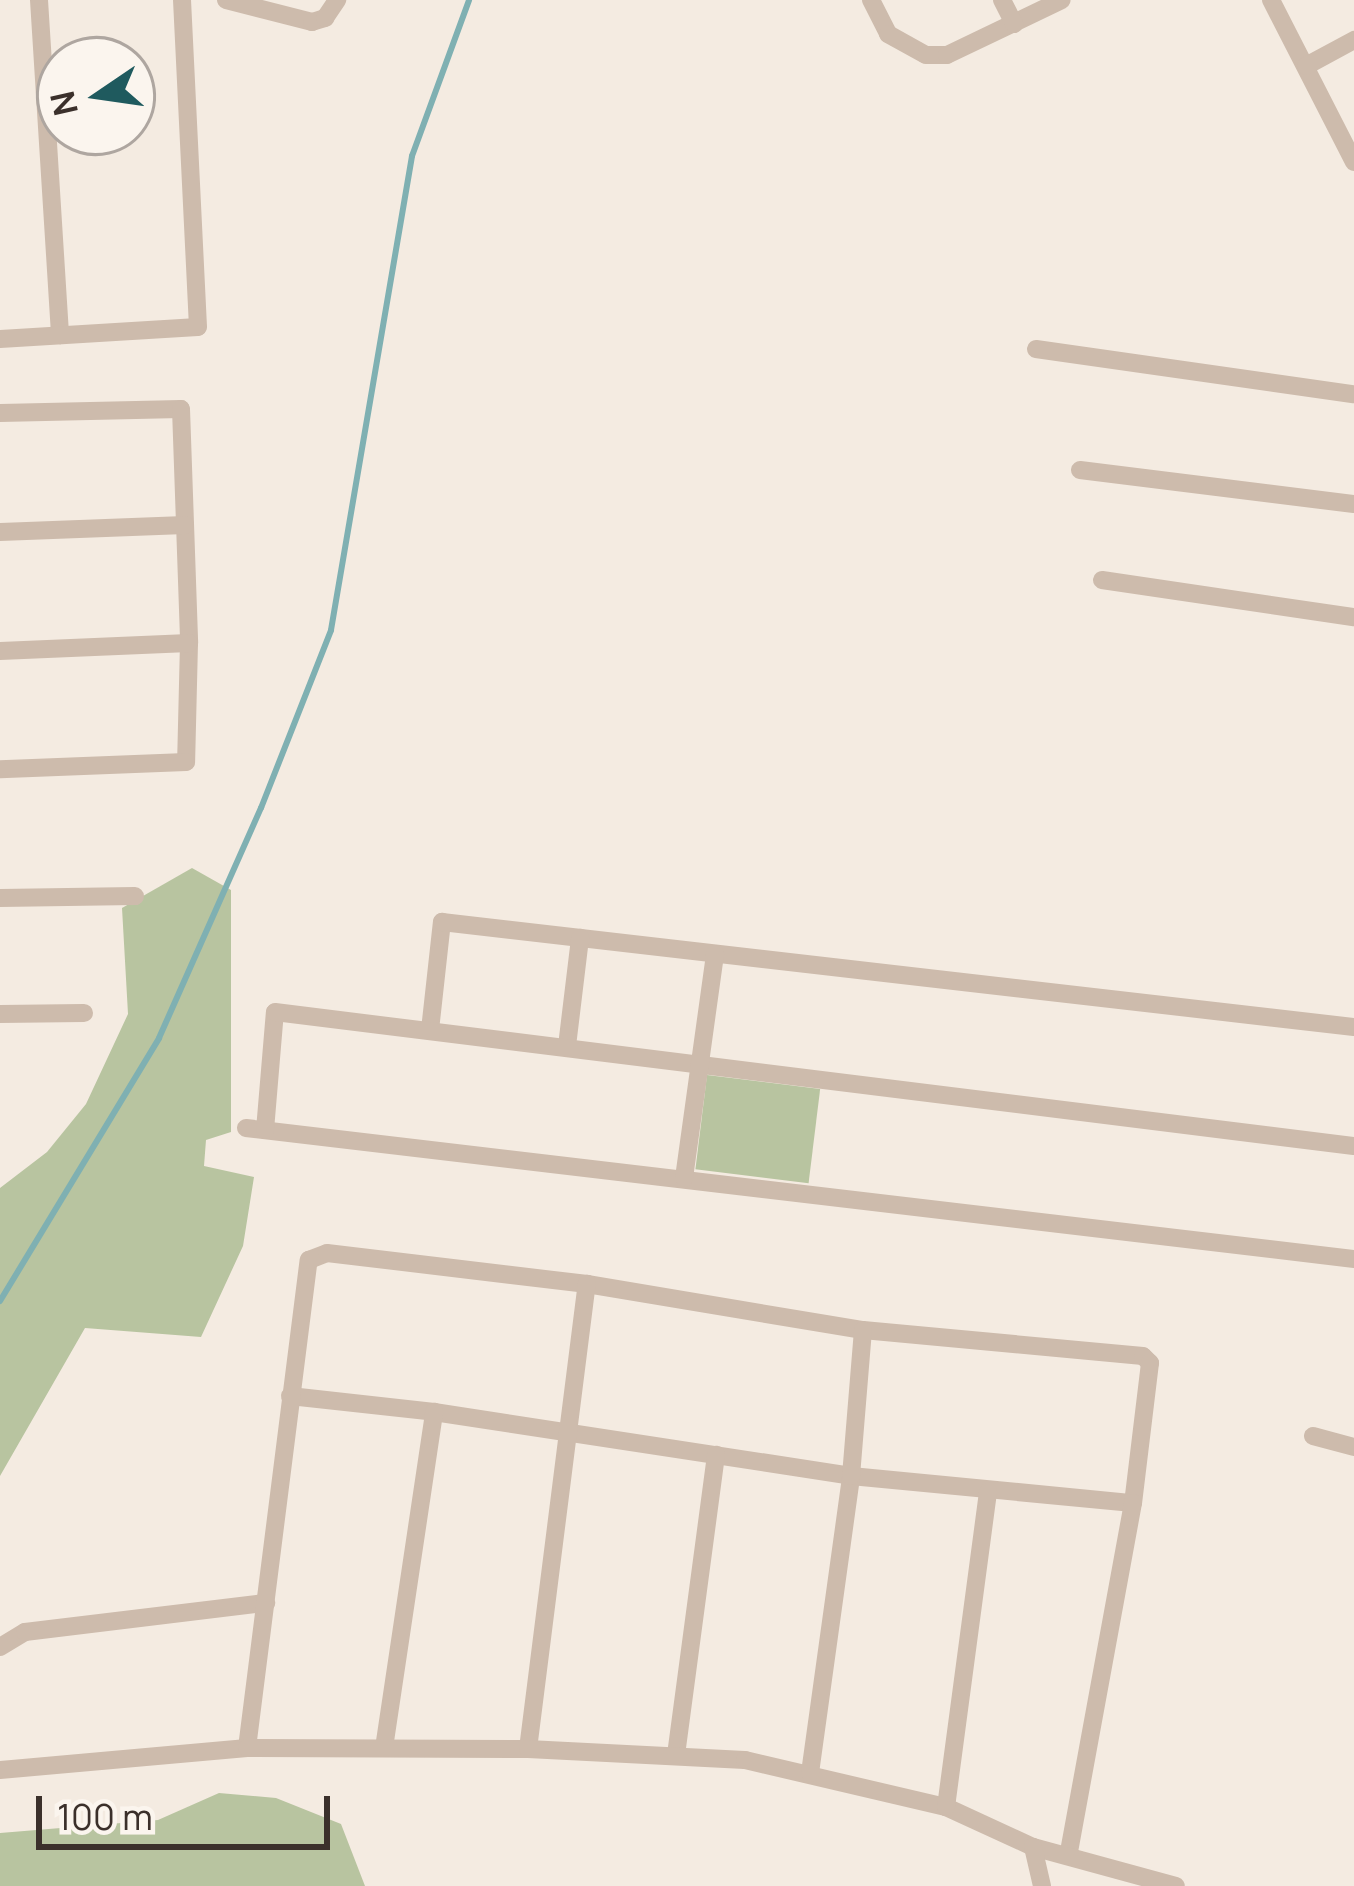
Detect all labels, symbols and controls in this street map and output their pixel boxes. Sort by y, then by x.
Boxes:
north arrow [36,36,156,156]
text: N [39,87,88,120]
scale bar [42,1772,336,1846]
text: 100 m [57,1792,153,1841]

